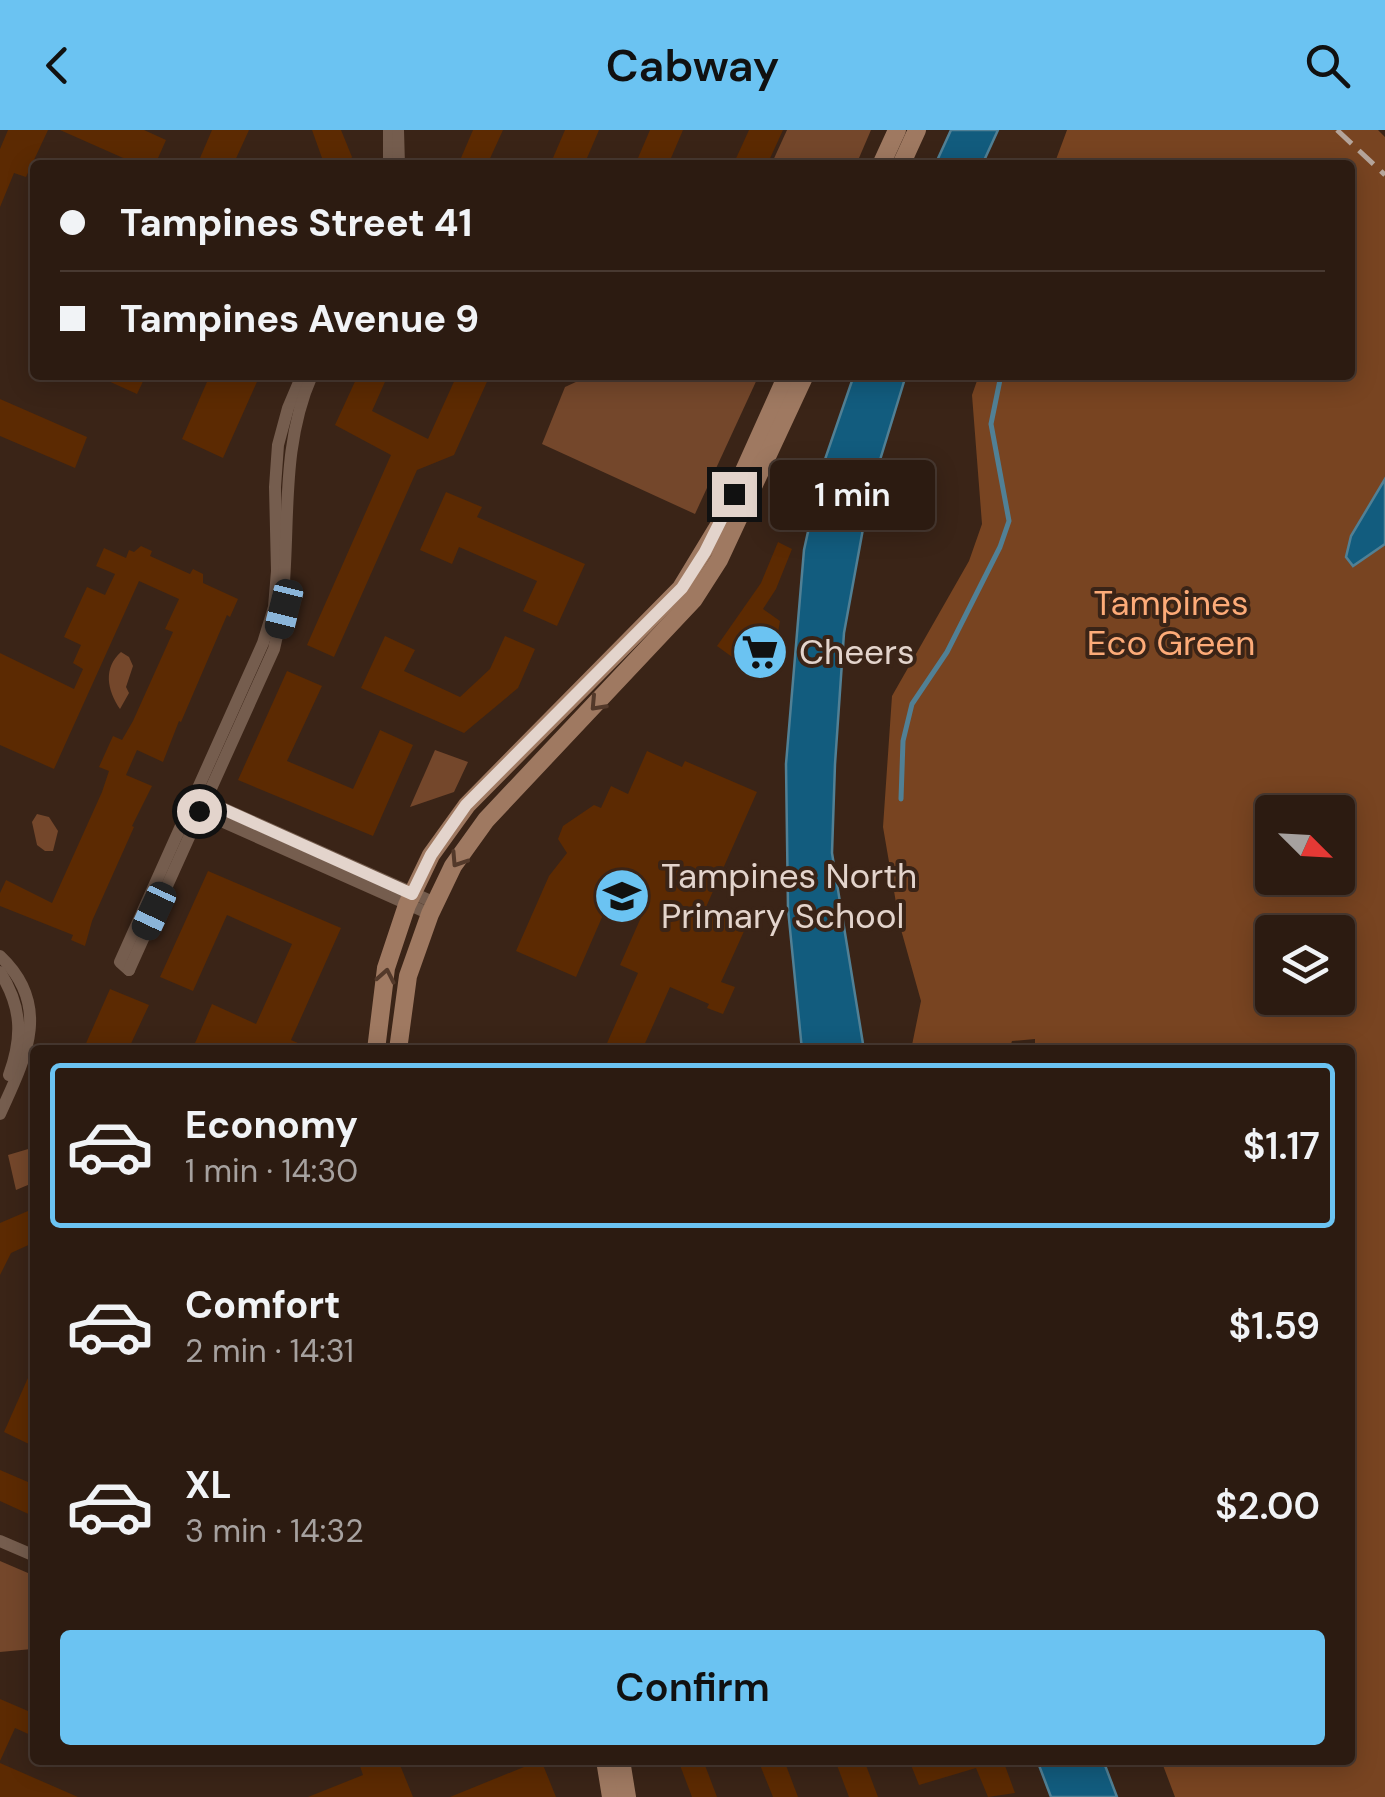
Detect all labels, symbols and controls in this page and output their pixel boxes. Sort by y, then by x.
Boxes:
text: Cabway [606,36,779,95]
icon: back [30,38,85,93]
icon: search [1300,38,1355,93]
text: Tampines Street 41 [120,198,472,248]
text: Tampines Avenue 9 [120,294,479,344]
callout: 1 min [769,459,934,529]
route end [712,472,757,517]
text: 1 min [814,474,891,516]
car [262,576,306,642]
park label: Tampines Eco Green [1087,580,1255,666]
supermarket icon: Cheers [730,622,790,682]
place label: Cheers [799,629,915,675]
one-way arrow [591,692,609,711]
route start [177,789,222,834]
north arrow [1255,795,1355,895]
map controls [1255,795,1355,1015]
one-way arrow [452,849,470,868]
place label: Tampines North Primary School [661,853,917,939]
school or university icon: Tampines North Primary School [592,866,652,926]
car [128,877,180,945]
button: layers [1255,915,1355,1015]
one-way arrow [375,968,396,984]
text: Economy [185,1100,358,1150]
icon: car [65,1101,155,1191]
text: $1.17 [1243,1121,1320,1171]
text: 1 min · 14:30 [185,1150,358,1192]
text: Comfort [185,1280,341,1330]
icon: car [65,1281,155,1371]
text: $1.59 [1229,1301,1320,1351]
text: 2 min · 14:31 [185,1330,354,1372]
text: XL [185,1460,232,1510]
icon: car [65,1461,155,1551]
text: $2.00 [1215,1481,1320,1531]
text: 3 min · 14:32 [185,1510,364,1552]
button: Confirm [60,1630,1325,1745]

